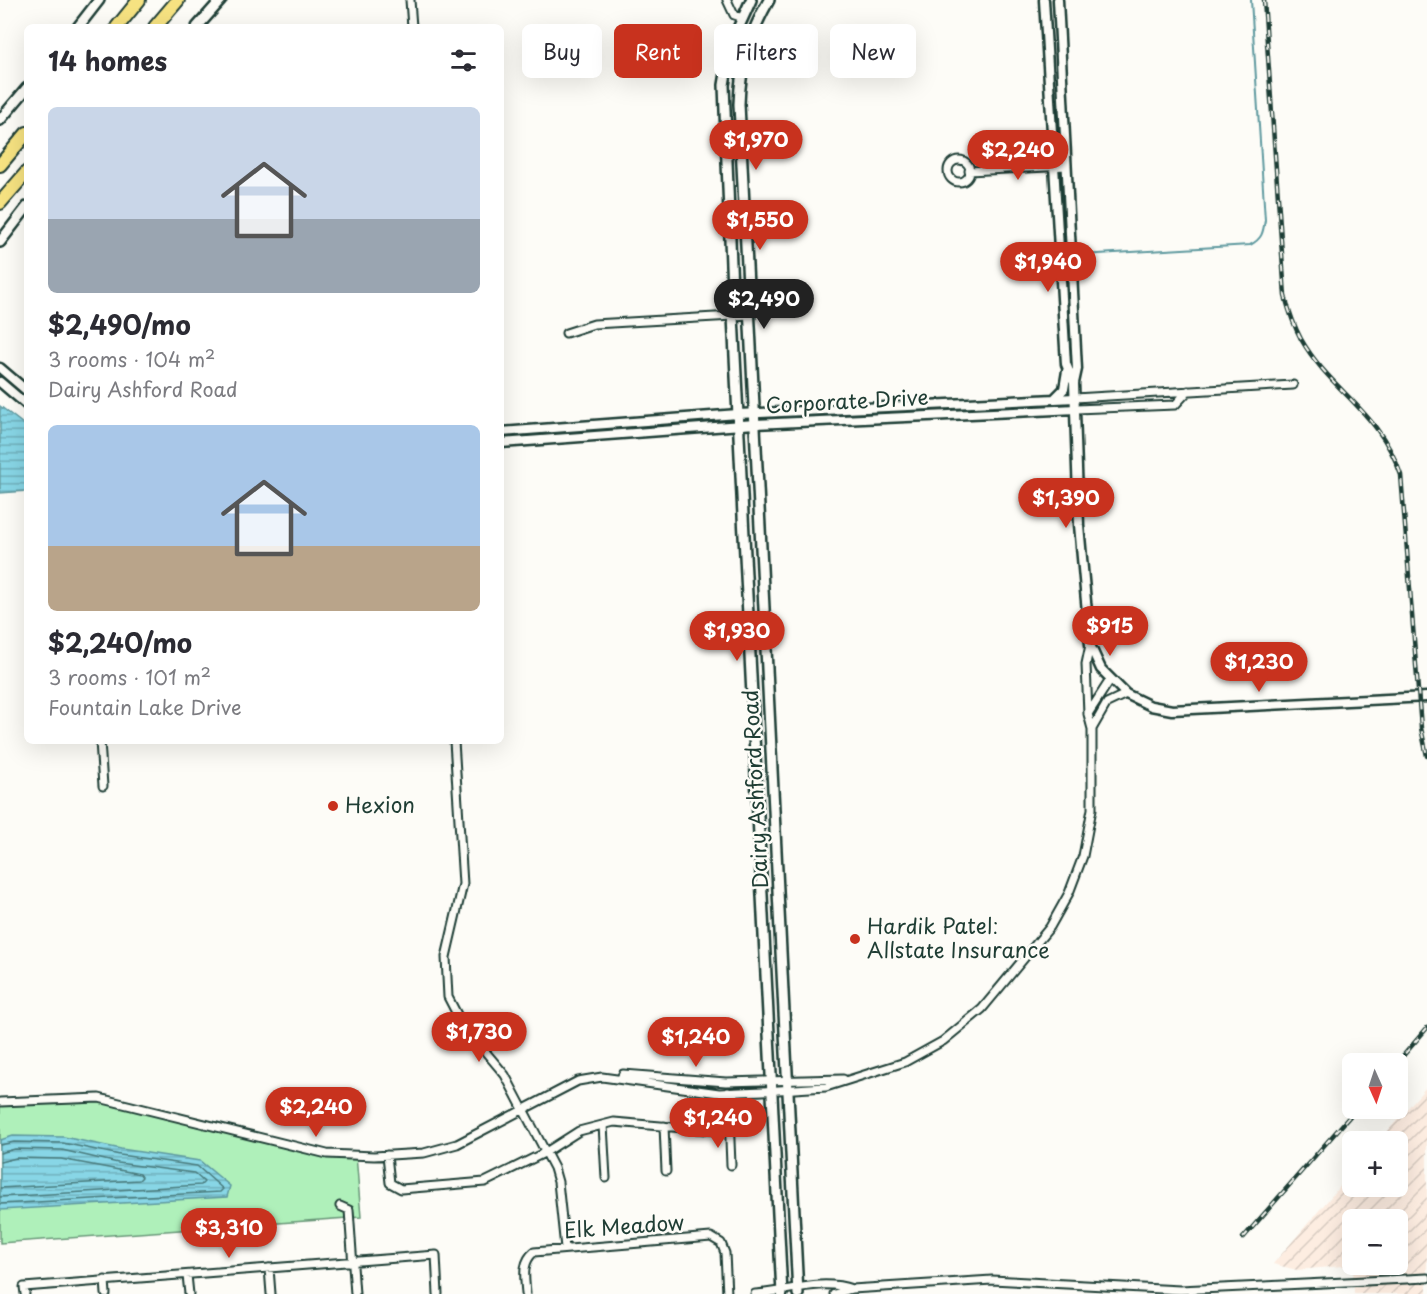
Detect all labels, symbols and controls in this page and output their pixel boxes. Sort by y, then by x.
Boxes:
chip: Buy [522,24,602,78]
chip: Rent [614,24,702,78]
chip: Filters [714,24,818,78]
chip: New [830,24,916,78]
text: 14 homes [48,41,167,80]
icon: filters [447,44,480,77]
pin: $1,970 [707,120,805,171]
text: $1,970 [724,124,789,154]
pin: $2,240 [969,130,1067,181]
text: $2,240 [981,134,1055,164]
icon: home [210,146,318,254]
pin: $1,550 [711,200,809,251]
text: $1,550 [726,204,794,234]
pin: $1,940 [999,242,1097,293]
text: $1,940 [1014,246,1082,276]
pin: $2,490 [715,279,813,330]
text: $2,490 [728,283,800,313]
text: $2,490/mo [48,305,191,344]
text: 3 rooms · 104 m² [48,344,215,374]
text: Dairy Ashford Road [48,374,238,404]
street label: Corporate Drive [765,380,929,420]
icon: home [210,464,318,572]
pin: $1,390 [1017,478,1115,529]
text: $1,390 [1032,482,1100,512]
pin: $915 [1074,606,1146,657]
text: $915 [1086,610,1134,640]
pin: $1,930 [688,611,786,662]
text: $1,930 [704,615,770,645]
text: $2,240/mo [48,623,192,662]
pin: $1,230 [1210,642,1308,693]
text: $1,230 [1225,646,1293,676]
text: 3 rooms · 101 m² [48,662,211,692]
street label: Dairy Ashford Road [733,689,775,889]
text: Fountain Lake Drive [48,692,242,722]
place label: Hexion [345,788,415,820]
marker: Hexion [326,799,340,813]
place label: Hardik Patel: Allstate Insurance [867,909,1050,965]
marker: Hardik Patel: Allstate Insurance [848,932,862,946]
pin: $1,730 [430,1012,528,1063]
text: $1,730 [446,1016,512,1046]
pin: $1,240 [647,1017,745,1068]
text: $1,240 [662,1021,730,1051]
north arrow [1342,1053,1408,1119]
map controls [1342,1053,1408,1275]
pin: $2,240 [267,1087,365,1138]
text: $2,240 [279,1091,353,1121]
pin: $1,240 [669,1098,767,1149]
text: $1,240 [684,1102,752,1132]
button: + [1342,1131,1408,1197]
street label: Elk Meadow [563,1205,685,1245]
pin: $3,310 [180,1208,278,1259]
button: − [1342,1209,1408,1275]
text: $3,310 [195,1212,263,1242]

